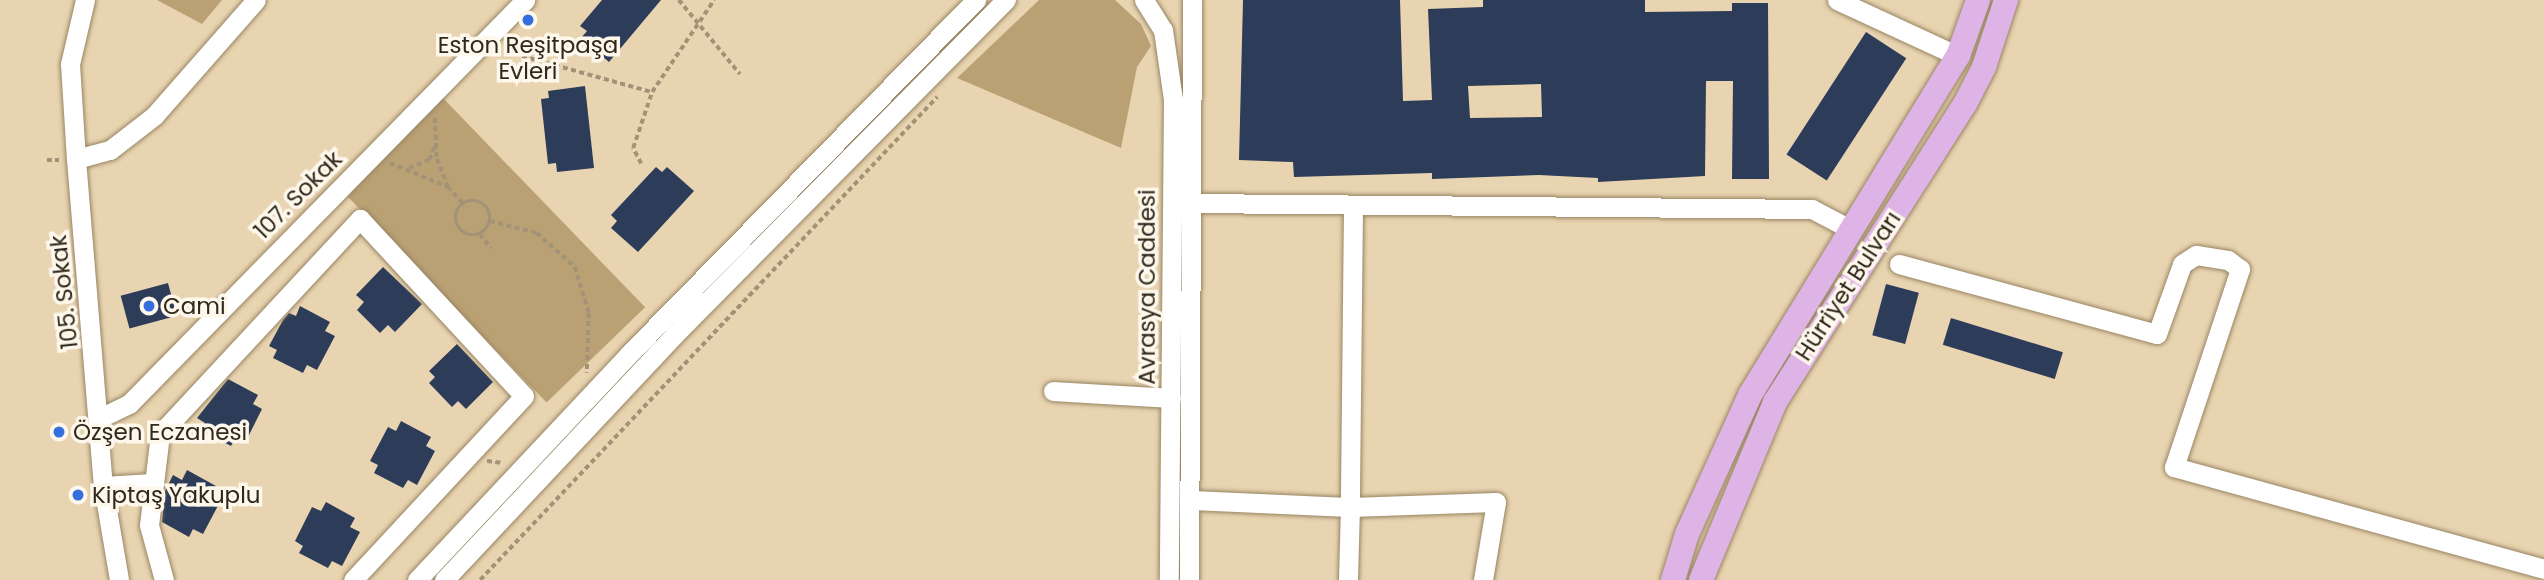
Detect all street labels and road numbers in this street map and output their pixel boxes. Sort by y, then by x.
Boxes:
street label: 107. Sokak [248,145,348,245]
street label: Avrasya Caddesi [1133,189,1161,385]
street label: Hürriyet Bulvarı [1789,206,1907,366]
street label: 105. Sokak [44,234,84,350]

